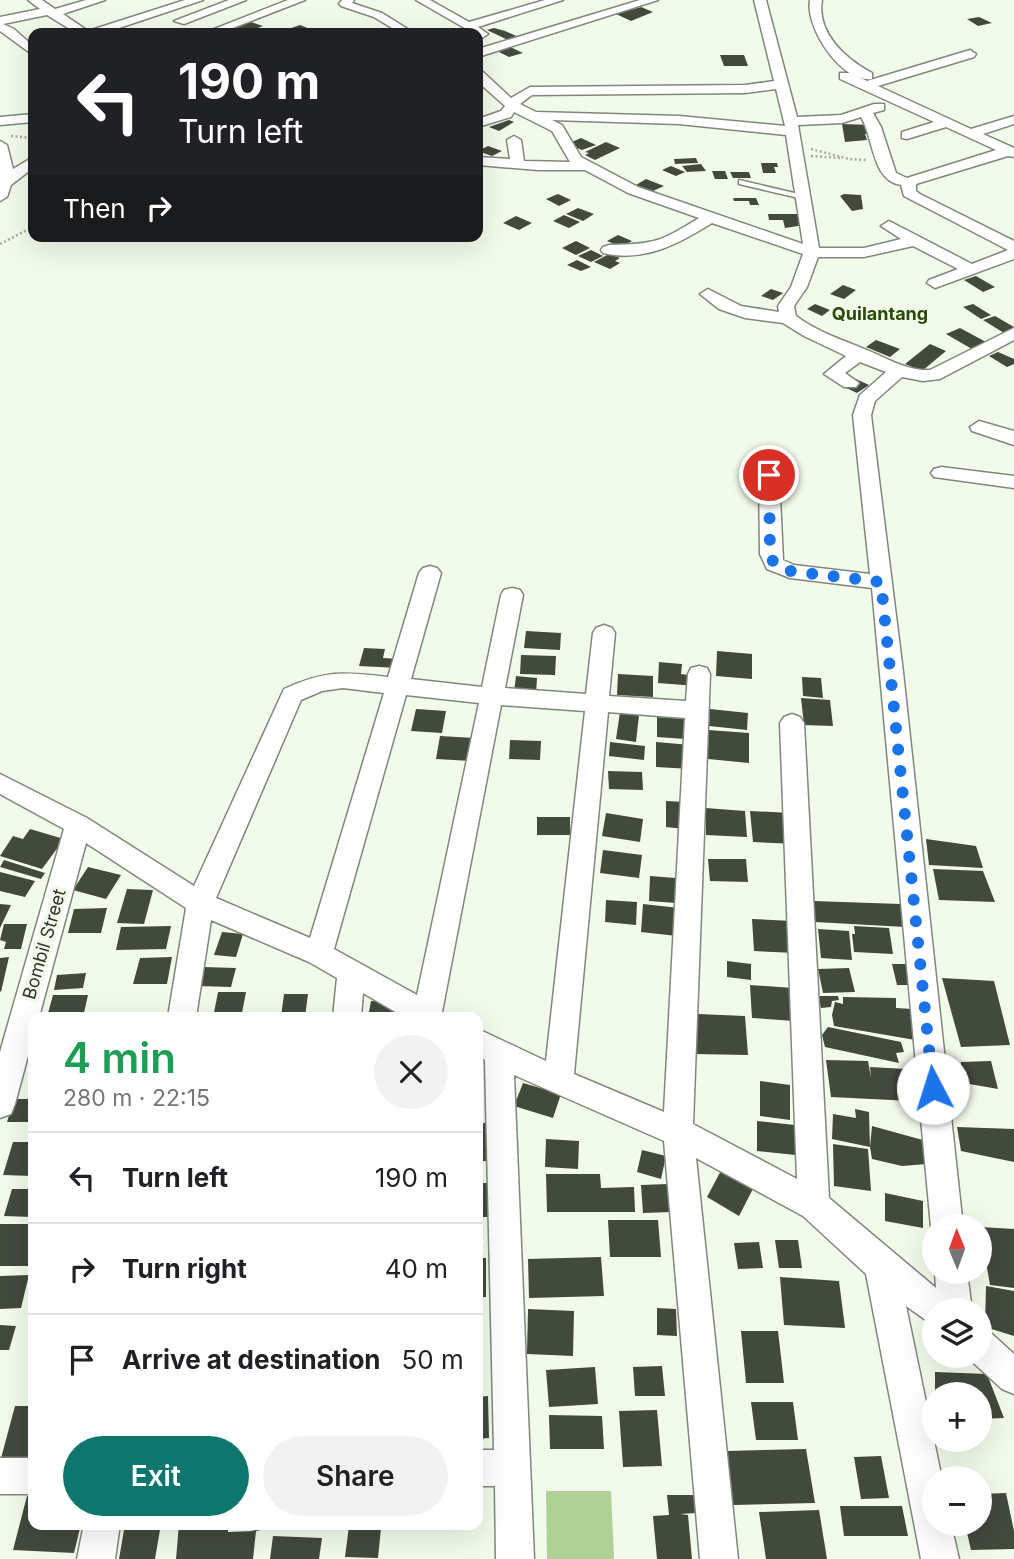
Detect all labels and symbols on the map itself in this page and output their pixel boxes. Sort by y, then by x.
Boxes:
district label: Quilantang [832,303,928,324]
pin [739,445,799,505]
street label: Bombil Street [18,886,70,1002]
position arrow [896,1051,970,1125]
north arrow [922,1214,992,1284]

